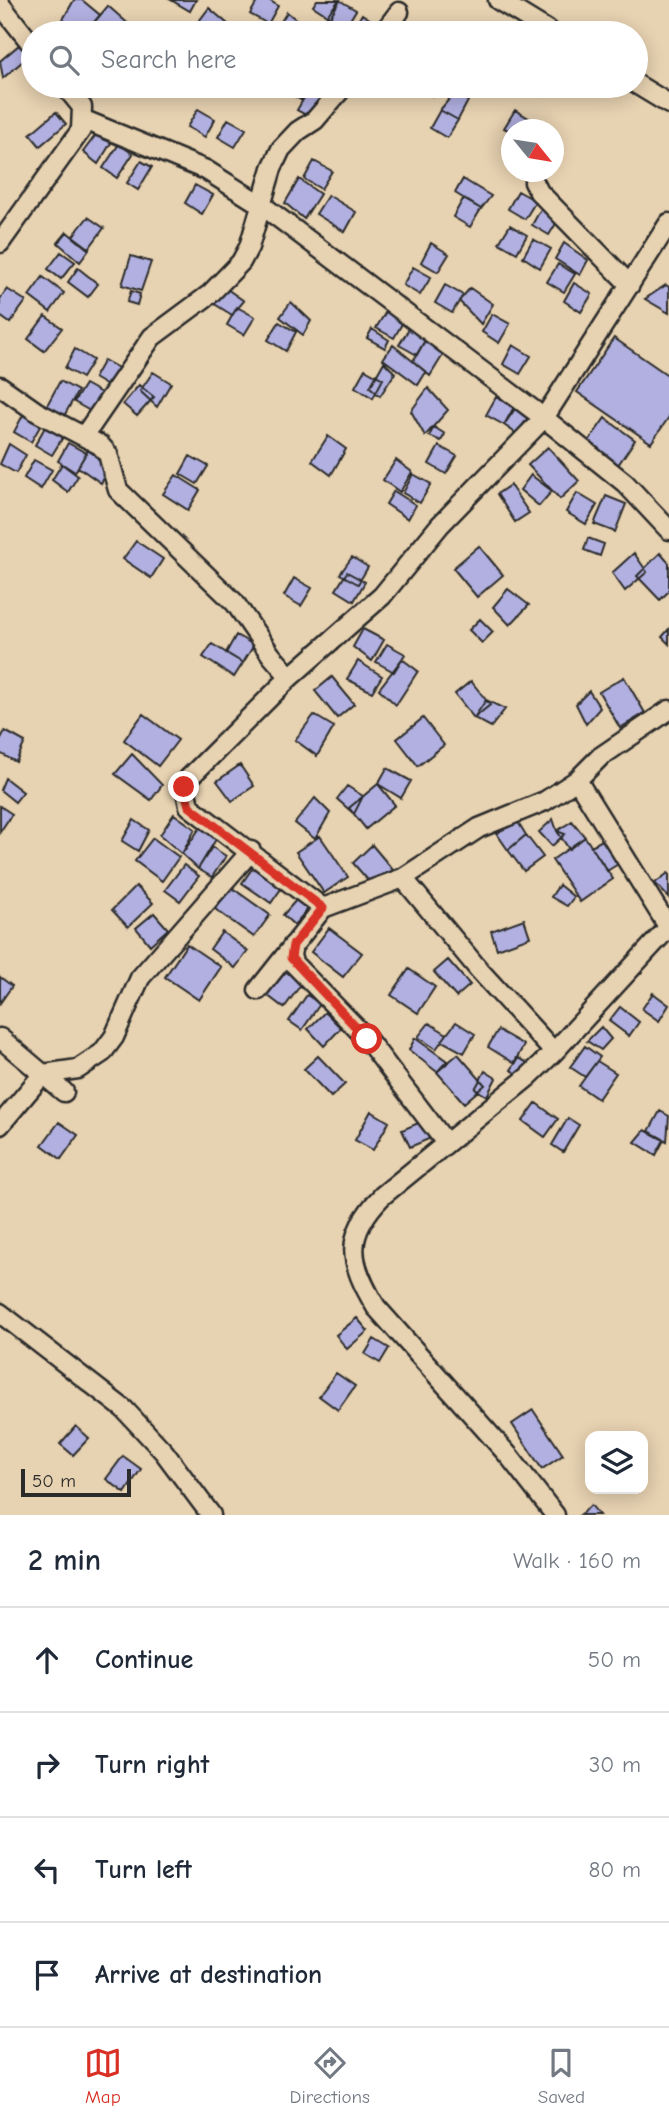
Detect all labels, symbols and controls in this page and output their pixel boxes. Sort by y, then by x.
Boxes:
search box [21,21,648,98]
icon: search [45,41,83,79]
text: Search here [101,45,236,75]
north arrow [501,119,564,182]
route end [168,771,199,802]
route start [351,1023,382,1054]
map controls [585,1431,648,1494]
button: layers [585,1431,648,1494]
scale bar [21,1466,131,1498]
text: 50 m [32,1470,76,1492]
text: 2 min [28,1543,101,1578]
text: Walk · 160 m [513,1547,641,1574]
icon: ahead [28,1641,66,1679]
text: Continue [95,1645,193,1675]
text: 50 m [588,1646,641,1673]
icon: right [28,1746,66,1784]
text: Turn right [95,1750,209,1780]
text: 30 m [589,1751,641,1778]
icon: left [28,1851,66,1889]
text: Turn left [95,1855,192,1885]
text: 80 m [588,1856,641,1883]
icon: arrive [28,1956,66,1994]
text: Arrive at destination [95,1960,322,1990]
tab: Map [84,2044,122,2108]
tab: Directions [290,2044,370,2108]
tab: Saved [538,2044,585,2108]

